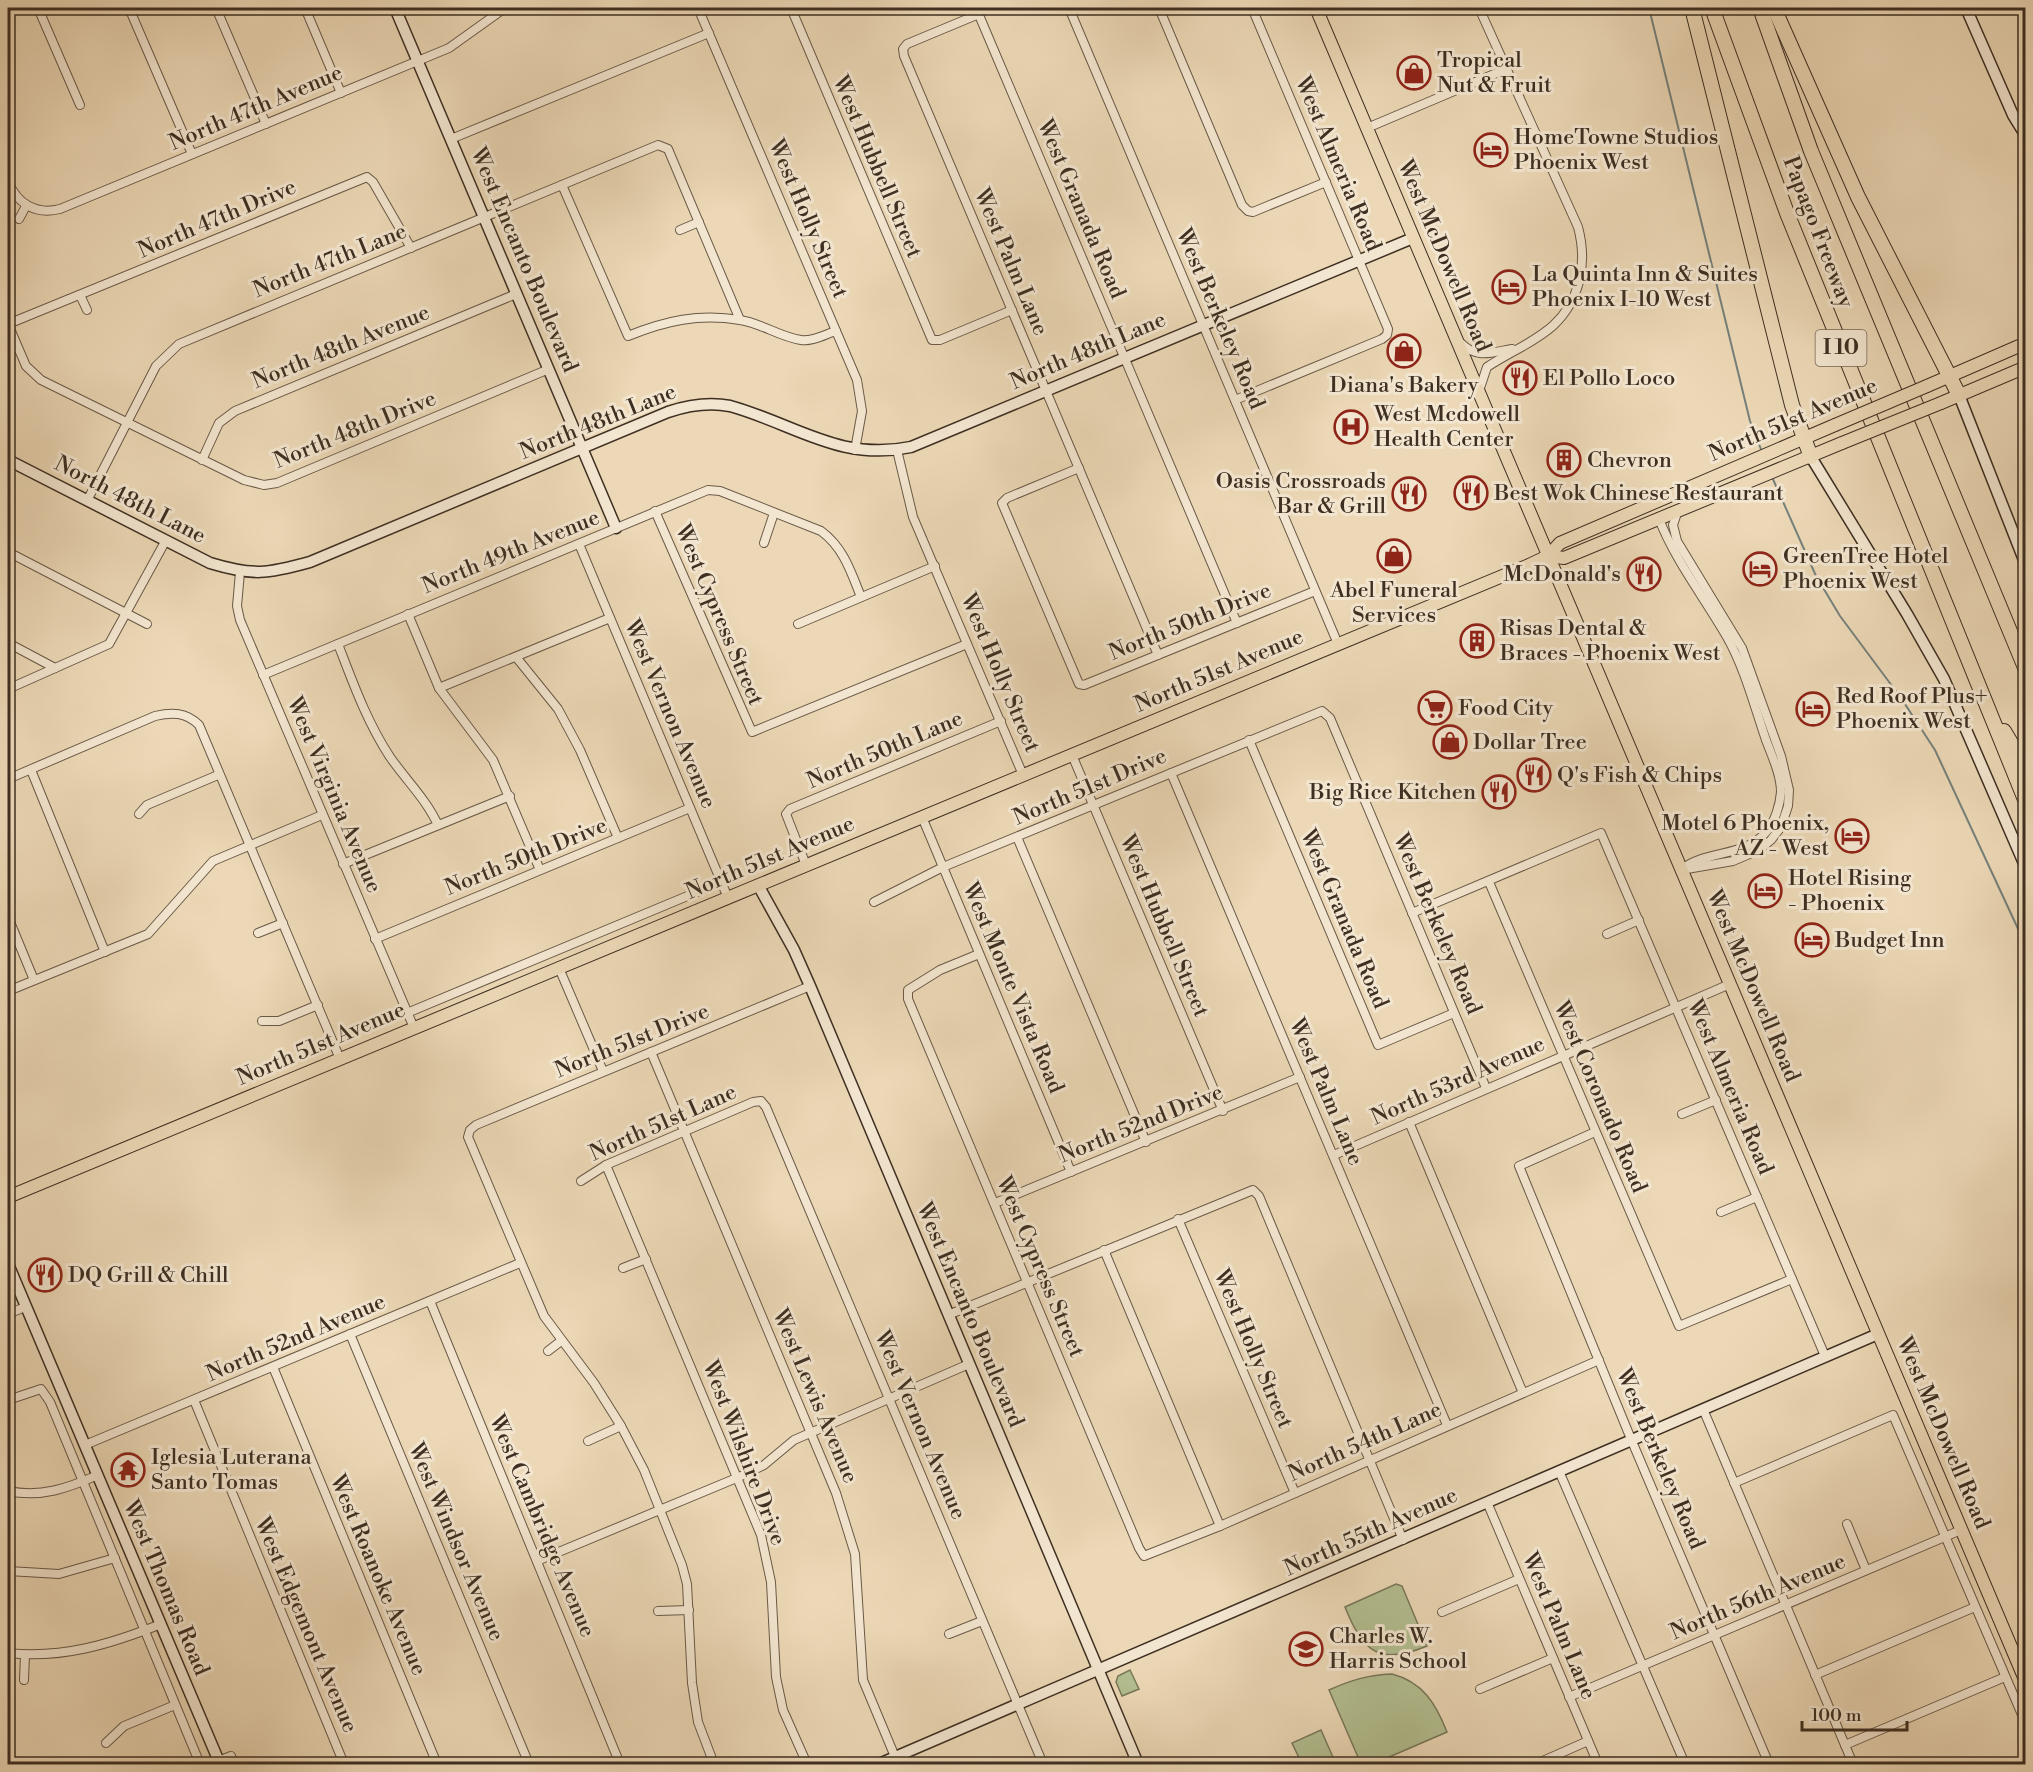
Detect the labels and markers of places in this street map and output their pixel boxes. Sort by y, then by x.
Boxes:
place label: Tropical Nut & Fruit [1437,47,1552,99]
shop icon: Tropical Nut & Fruit [1396,55,1432,91]
place label: HomeTowne Studios Phoenix West [1514,124,1718,176]
hotel icon: HomeTowne Studios Phoenix West [1473,132,1509,168]
place label: La Quinta Inn & Suites Phoenix I-10 West [1532,261,1758,313]
hotel icon: La Quinta Inn & Suites Phoenix I-10 West [1491,269,1527,305]
shop icon: Diana's Bakery [1386,333,1422,369]
restaurant icon: El Pollo Loco [1502,360,1538,396]
place label: El Pollo Loco [1543,365,1676,392]
place label: Diana's Bakery [1330,372,1479,399]
place label: West Mcdowell Health Center [1373,401,1520,453]
hospital icon: West Mcdowell Health Center [1333,409,1369,445]
building icon: Chevron [1546,442,1582,478]
place label: Chevron [1587,447,1672,474]
place label: Oasis Crossroads Bar & Grill [1216,468,1386,520]
restaurant icon: Best Wok Chinese Restaurant [1453,475,1489,511]
restaurant icon: Oasis Crossroads Bar & Grill [1391,476,1427,512]
place label: Best Wok Chinese Restaurant [1493,480,1784,507]
shop icon: Abel Funeral Services [1376,538,1412,574]
place label: GreenTree Hotel Phoenix West [1783,543,1949,595]
hotel icon: GreenTree Hotel Phoenix West [1742,551,1778,587]
restaurant icon: McDonald's [1626,556,1662,592]
place label: McDonald's [1503,561,1621,588]
place label: Abel Funeral Services [1329,577,1458,629]
place label: Risas Dental & Braces - Phoenix West [1499,615,1721,667]
building icon: Risas Dental & Braces - Phoenix West [1459,623,1495,659]
place label: Red Roof Plus+ Phoenix West [1836,683,1988,735]
supermarket icon: Food City [1417,690,1453,726]
hotel icon: Red Roof Plus+ Phoenix West [1795,691,1831,727]
place label: Food City [1458,695,1554,722]
shop icon: Dollar Tree [1432,724,1468,760]
place label: Dollar Tree [1473,729,1587,756]
restaurant icon: Q's Fish & Chips [1516,757,1552,793]
place label: Q's Fish & Chips [1557,762,1722,789]
restaurant icon: Big Rice Kitchen [1481,774,1517,810]
place label: Big Rice Kitchen [1308,779,1476,806]
place label: Motel 6 Phoenix, AZ - West [1661,810,1829,862]
hotel icon: Motel 6 Phoenix, AZ - West [1834,818,1870,854]
place label: Hotel Rising - Phoenix [1788,865,1912,917]
hotel icon: Hotel Rising - Phoenix [1747,873,1783,909]
hotel icon: Budget Inn [1794,922,1830,958]
place label: Budget Inn [1834,927,1945,954]
restaurant icon: DQ Grill & Chill [27,1257,63,1293]
place label: DQ Grill & Chill [68,1262,229,1289]
place label: Iglesia Luterana Santo Tomas [151,1444,312,1496]
temple icon: Iglesia Luterana Santo Tomas [110,1452,146,1488]
place label: Charles W. Harris School [1329,1623,1467,1675]
school or university icon: Charles W. Harris School [1288,1631,1324,1667]

